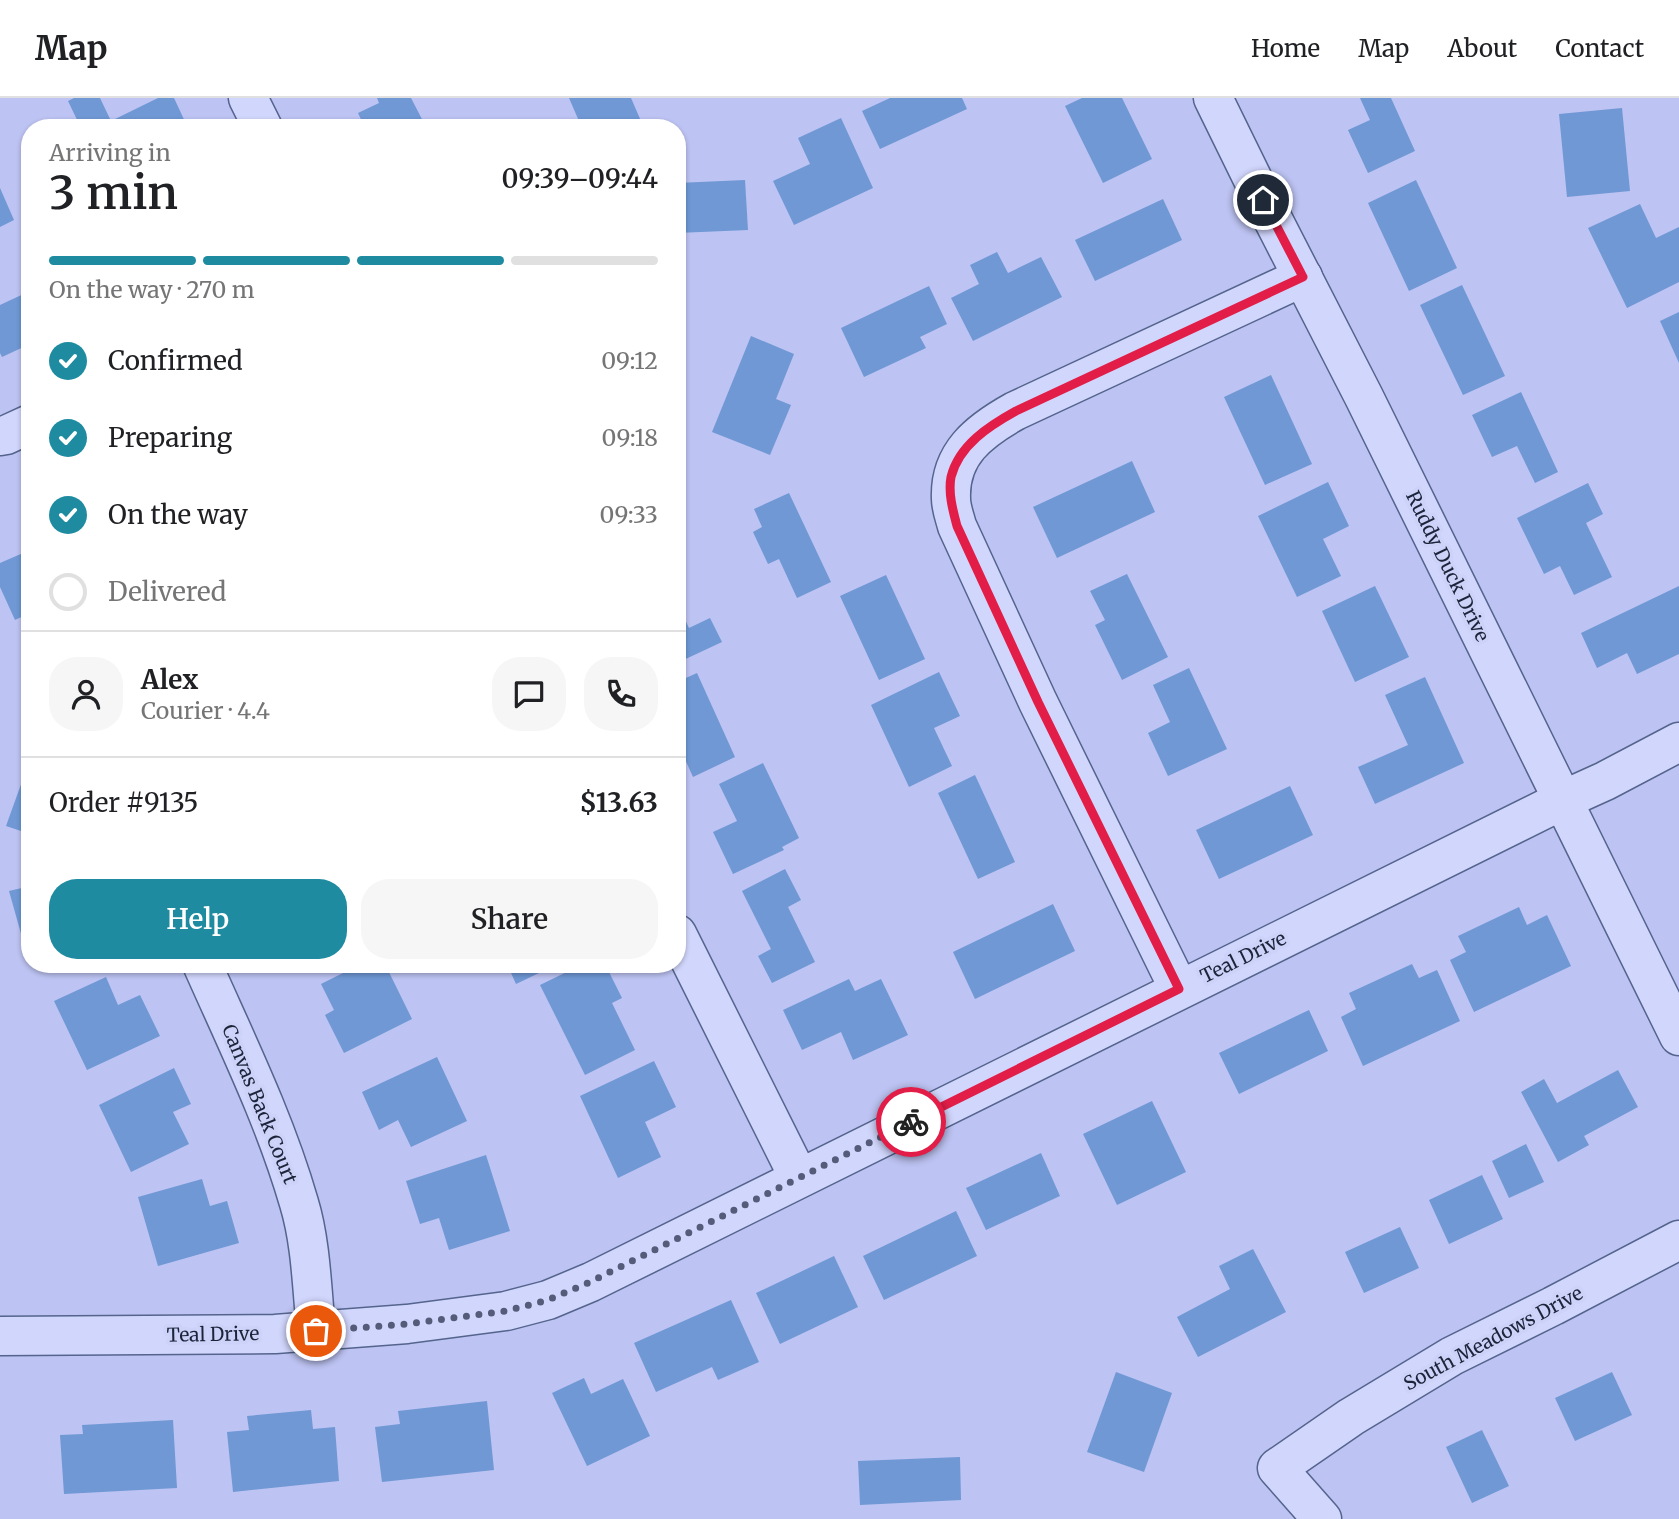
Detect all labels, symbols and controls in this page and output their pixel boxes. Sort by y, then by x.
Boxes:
text: Map [35,28,108,69]
text: Home [1251,33,1320,64]
text: Map [1358,33,1409,64]
text: About [1447,33,1517,64]
text: Contact [1555,33,1644,64]
text: Arriving in [49,138,171,167]
text: 09:39–09:44 [502,162,658,195]
text: 3 min [49,164,178,222]
pin [1233,170,1293,230]
icon: home [1244,181,1282,219]
text: On the way · 270 m [49,275,255,304]
icon: check [49,342,87,380]
text: Confirmed [108,344,243,377]
text: 09:12 [601,346,658,375]
icon: check [49,419,87,457]
text: Preparing [108,421,232,454]
text: 09:18 [602,423,658,452]
street label: Ruddy Duck Drive [1401,487,1495,645]
icon: check [49,496,87,534]
text: On the way [108,498,248,531]
text: 09:33 [600,500,658,529]
text: Delivered [108,575,227,608]
button: person [49,657,123,731]
button: chat [492,657,566,731]
button: phone [584,657,658,731]
text: Alex [141,663,198,696]
text: Courier · 4.4 [141,696,270,725]
text: Order #9135 [49,786,199,819]
text: $13.63 [580,786,658,819]
button: Help [49,879,347,959]
button: Share [361,879,658,959]
street label: Teal Drive [1196,926,1290,988]
street label: Canvas Back Court [217,1021,303,1188]
courier [876,1087,946,1157]
icon: bike [892,1103,930,1141]
street label: South Meadows Drive [1399,1281,1587,1395]
pin [286,1301,346,1361]
icon: bag [297,1312,335,1350]
street label: Teal Drive [167,1321,260,1347]

